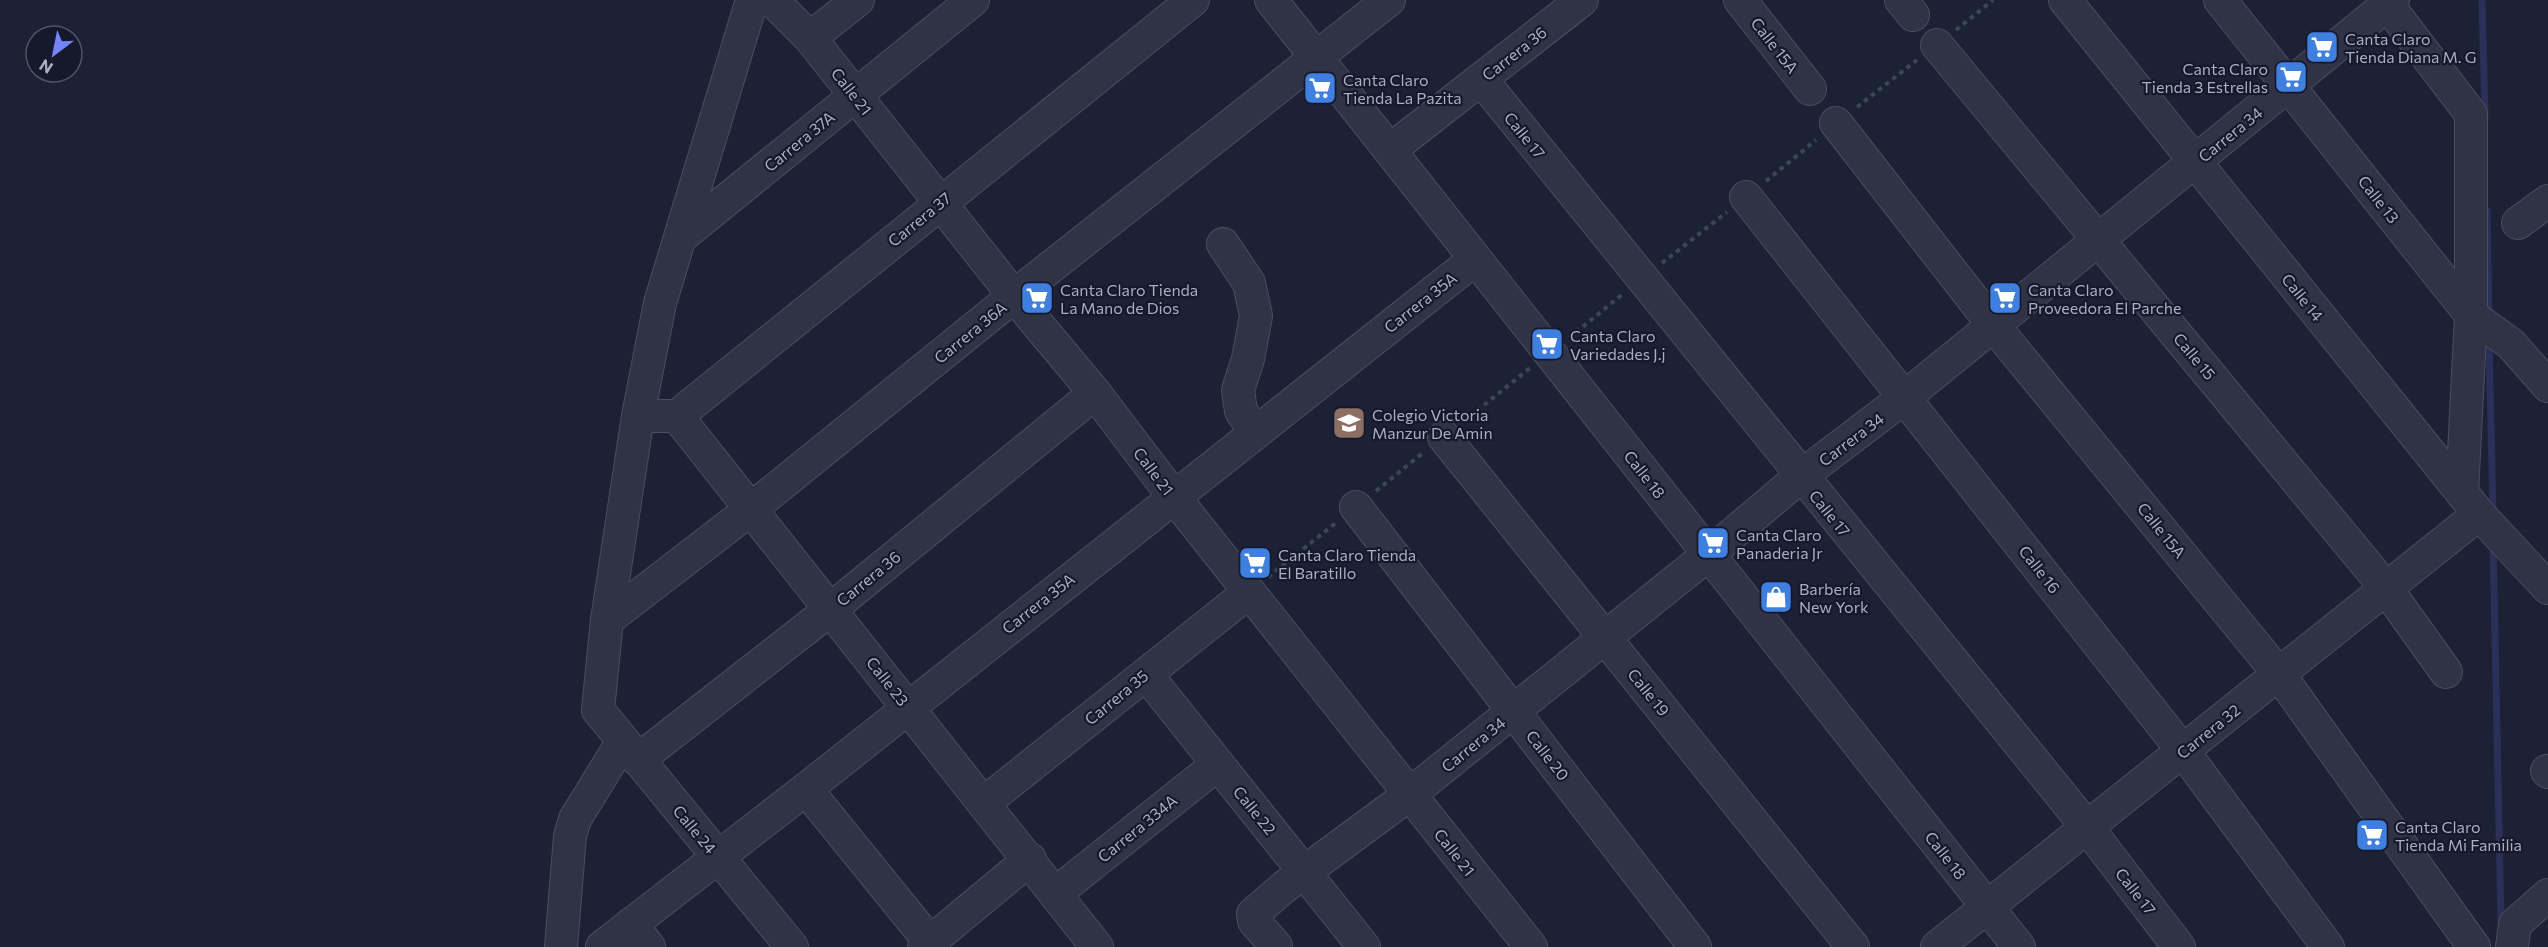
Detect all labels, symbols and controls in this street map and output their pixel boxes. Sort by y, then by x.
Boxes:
street label: Calle 15A [1747,13,1803,77]
street label: Carrera 36 [1478,22,1550,84]
north arrow [24,24,84,84]
supermarket icon: Canta Claro Tienda Diana M. G [2304,29,2340,65]
place label: Canta Claro Tienda Diana M. G [2345,29,2476,66]
text: N [36,56,56,78]
place label: Canta Claro Tienda 3 Estrellas [2142,59,2268,96]
supermarket icon: Canta Claro Tienda 3 Estrellas [2273,59,2309,95]
street label: Calle 21 [828,64,876,118]
supermarket icon: Canta Claro Tienda La Pazita [1302,70,1338,106]
place label: Canta Claro Tienda La Pazita [1343,70,1462,107]
street label: Carrera 34 [2194,102,2266,166]
street label: Carrera 37A [760,107,838,175]
street label: Calle 17 [1501,108,1549,162]
street label: Calle 13 [2355,172,2403,226]
street label: Carrera 37 [884,188,954,250]
street label: Carrera 35A [1380,268,1460,336]
street label: Calle 14 [2278,269,2328,325]
supermarket icon: Canta Claro Tienda La Mano de Dios [1019,280,1055,316]
place label: Canta Claro Tienda La Mano de Dios [1060,280,1198,317]
supermarket icon: Canta Claro Proveedora El Parche [1987,280,2023,316]
place label: Canta Claro Proveedora El Parche [2028,280,2181,317]
street label: Carrera 36A [930,297,1010,367]
supermarket icon: Canta Claro Variedades J.j [1529,326,1565,362]
place label: Canta Claro Variedades J.j [1570,326,1666,363]
street label: Calle 15 [2170,329,2220,383]
school or university icon: Colegio Victoria Manzur De Amin [1331,405,1367,441]
place label: Colegio Victoria Manzur De Amin [1372,405,1493,442]
street label: Carrera 34 [1815,408,1888,470]
street label: Calle 21 [1130,443,1178,499]
street label: Calle 18 [1620,446,1670,502]
street label: Calle 17 [1806,486,1854,540]
street label: Calle 15A [2134,499,2190,561]
supermarket icon: Canta Claro Panaderia Jr [1695,525,1731,561]
place label: Canta Claro Panaderia Jr [1736,525,1823,562]
street label: Calle 16 [2015,541,2065,597]
supermarket icon: Canta Claro Tienda El Baratillo [1237,545,1273,581]
place label: Canta Claro Tienda El Baratillo [1278,545,1416,582]
street label: Carrera 36 [832,546,904,610]
street label: Carrera 35A [998,569,1078,637]
shop icon: Barbería New York [1758,579,1794,615]
place label: Barbería New York [1799,579,1869,616]
street label: Calle 23 [863,653,913,709]
street label: Calle 19 [1624,664,1674,720]
street label: Carrera 35 [1080,666,1152,728]
street label: Carrera 32 [2173,700,2244,762]
street label: Carrera 34 [1437,712,1509,776]
street label: Calle 20 [1523,726,1573,784]
street label: Calle 22 [1230,782,1280,838]
street label: Carrera 334A [1093,790,1181,866]
street label: Calle 24 [669,801,721,857]
supermarket icon: Canta Claro Tienda Mi Familia [2354,817,2390,853]
place label: Canta Claro Tienda Mi Familia [2395,817,2522,854]
street label: Calle 21 [1431,825,1479,879]
street label: Calle 18 [1921,827,1971,883]
street label: Calle 17 [2112,864,2160,918]

